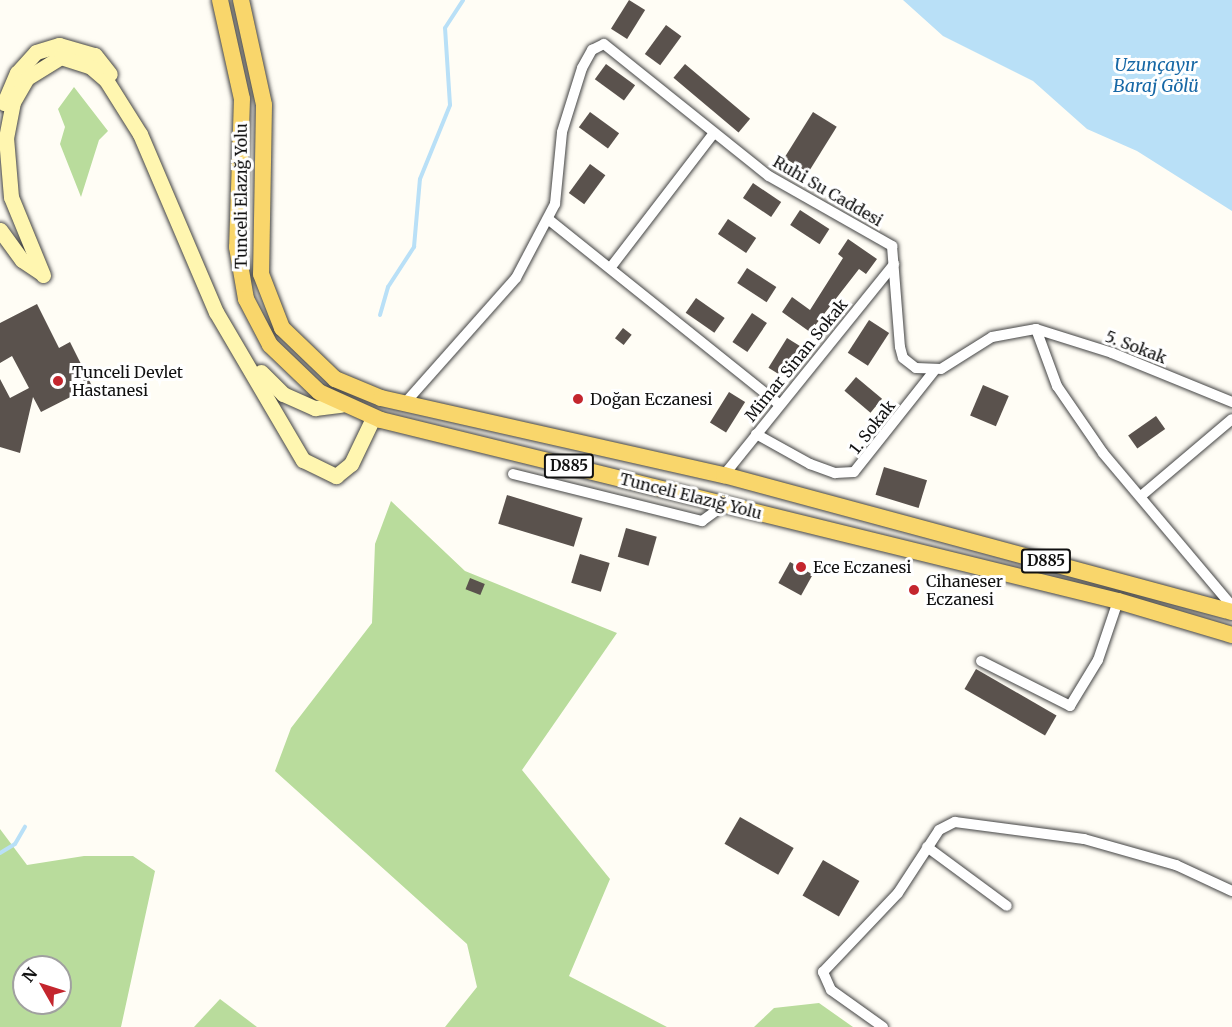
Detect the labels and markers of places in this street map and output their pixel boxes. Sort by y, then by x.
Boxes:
place label: Tunceli Devlet Hastanesi [72,362,183,400]
marker: Tunceli Devlet Hastanesi [49,372,67,390]
place label: Doğan Eczanesi [590,389,712,409]
marker: Doğan Eczanesi [571,392,585,406]
place label: Ece Eczanesi [813,557,911,577]
marker: Ece Eczanesi [794,560,808,574]
place label: Cihaneser Eczanesi [926,571,1003,609]
marker: Cihaneser Eczanesi [907,583,921,597]

